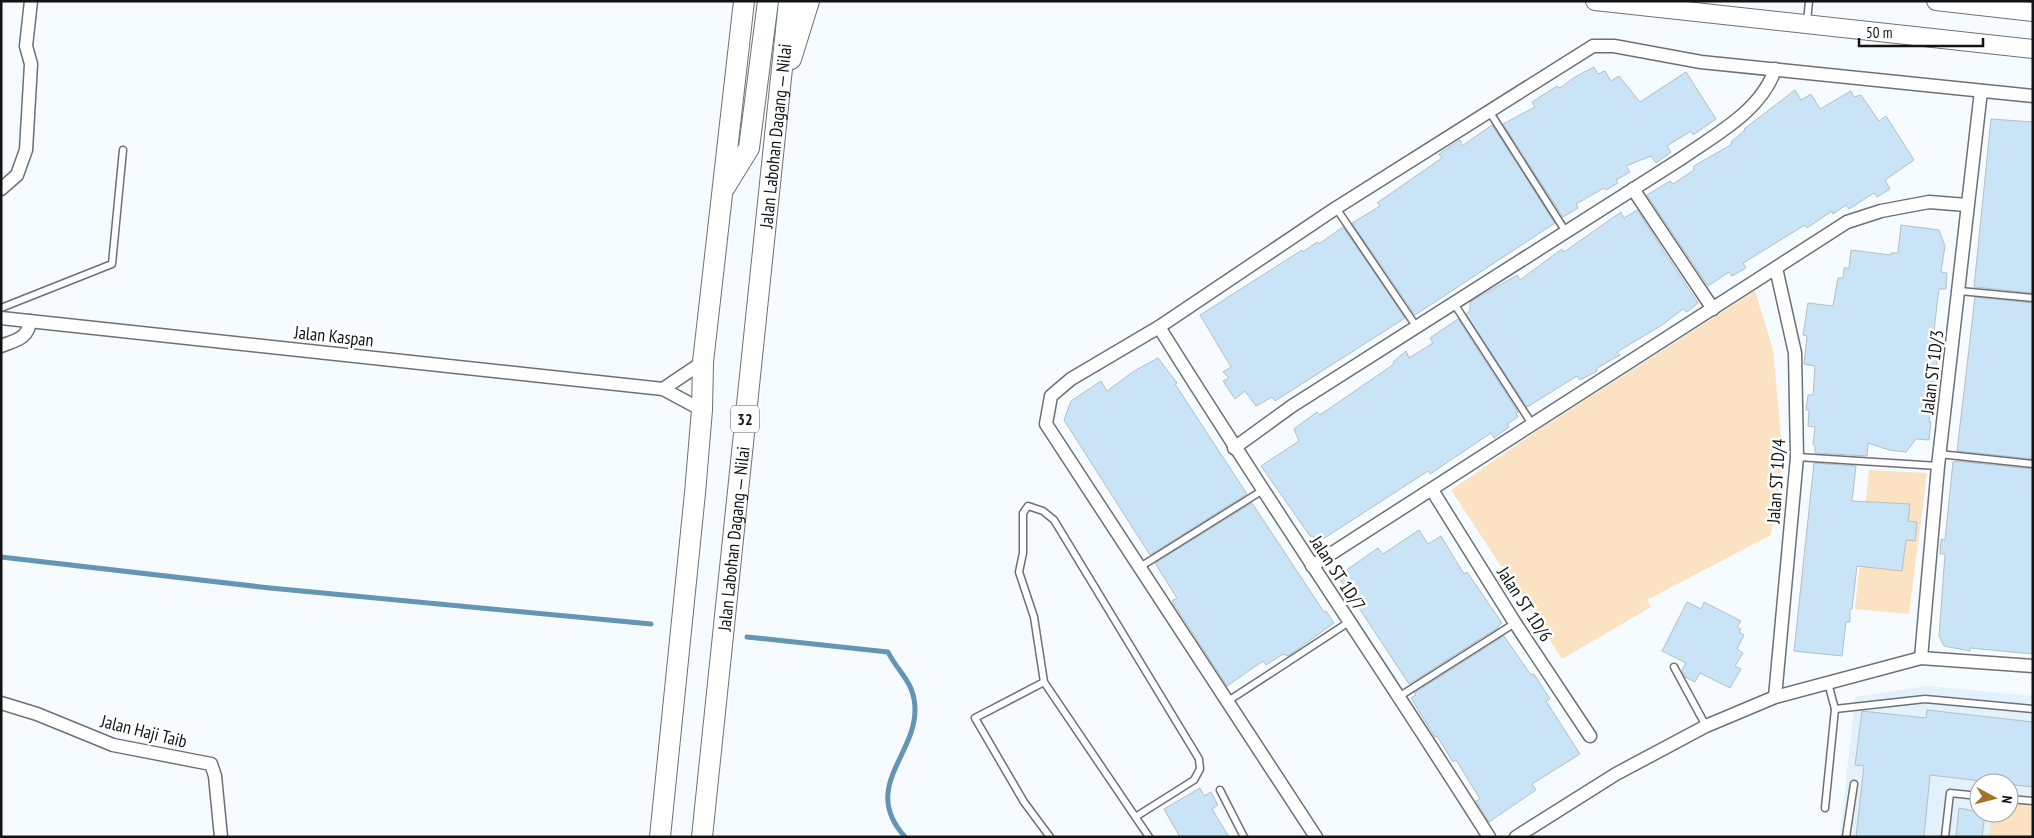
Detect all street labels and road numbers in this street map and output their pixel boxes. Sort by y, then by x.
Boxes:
street label: Jalan Labohan Dagang ‒ Nilai [754,42,796,230]
street label: Jalan Kaspan [292,320,375,352]
street label: Jalan ST 1D/3 [1915,329,1949,416]
road number: 32 [731,406,759,432]
street label: Jalan ST 1D/4 [1762,438,1790,525]
street label: Jalan Labohan Dagang ‒ Nilai [712,445,754,633]
street label: Jalan ST 1D/7 [1305,530,1371,615]
street label: Jalan ST 1D/6 [1492,561,1558,646]
street label: Jalan Haji Taib [98,709,190,753]

